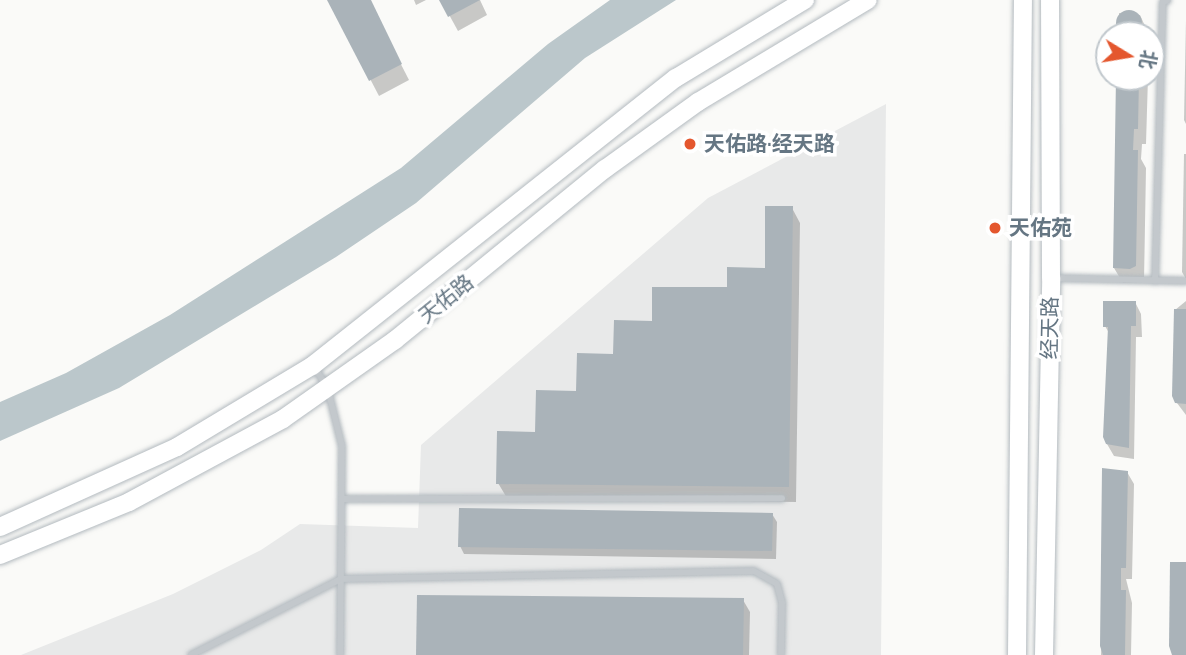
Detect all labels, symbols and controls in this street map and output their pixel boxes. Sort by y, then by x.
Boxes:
north arrow [1095,21,1165,91]
text: 北 [1136,48,1161,71]
place label: 天佑路·经天路 [704,131,835,157]
marker: 天佑路·经天路 [682,136,698,152]
place label: 天佑苑 [1009,215,1072,241]
marker: 天佑苑 [987,220,1003,236]
street label: 天佑路 [414,269,478,329]
street label: 经天路 [1037,296,1063,360]

